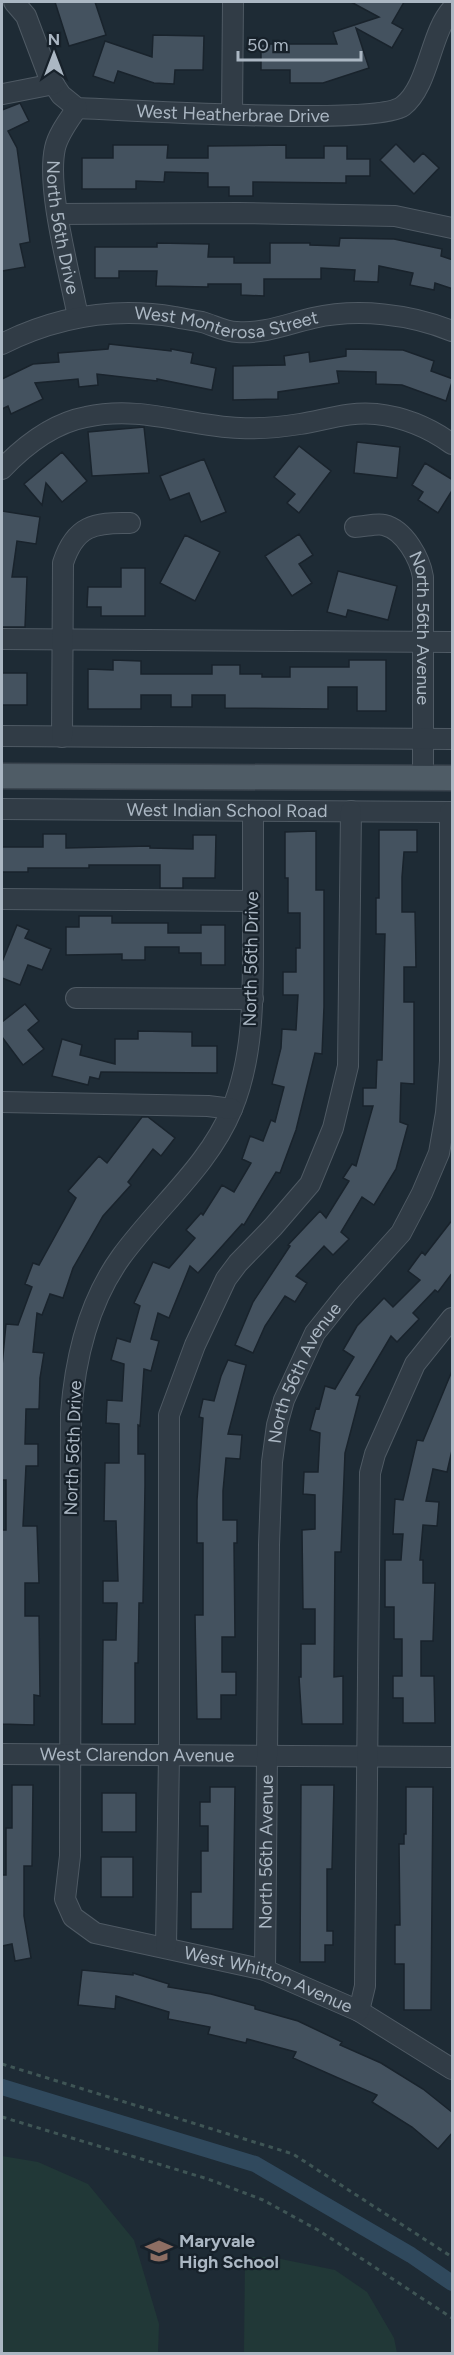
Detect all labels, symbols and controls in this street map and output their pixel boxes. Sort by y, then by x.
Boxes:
north arrow [24,24,84,84]
scale bar [238,24,361,62]
text: N [48,30,60,49]
text: 50 m [247,34,289,56]
street label: West Heatherbrae Drive [136,100,330,127]
street label: North 56th Drive [42,160,84,297]
street label: West Monterosa Street [134,302,320,343]
street label: North 56th Avenue [404,548,434,705]
street label: West Indian School Road [126,799,328,822]
street label: North 56th Drive [239,891,263,1027]
street label: North 56th Avenue [264,1298,346,1445]
street label: North 56th Drive [60,1380,86,1516]
street label: West Clarendon Avenue [40,1743,235,1767]
street label: North 56th Avenue [254,1774,278,1929]
street label: West Whitton Avenue [182,1942,356,2018]
place label: Maryvale High School [179,2230,279,2273]
school or university icon: Maryvale High School [144,2236,174,2266]

